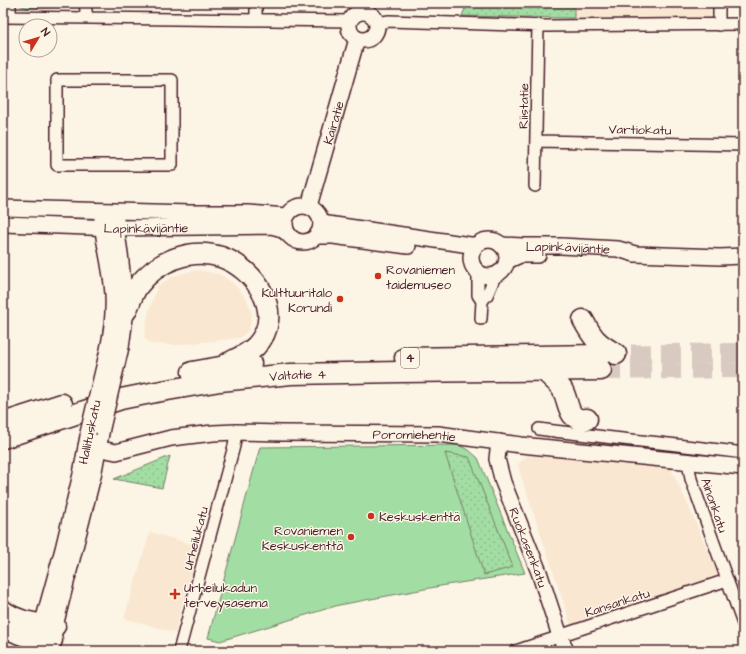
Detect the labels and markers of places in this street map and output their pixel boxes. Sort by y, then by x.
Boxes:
place label: Rovaniemen taidemuseo [386,261,456,294]
marker: Rovaniemen taidemuseo [373,271,383,281]
place label: Kulttuuritalo Korundi [261,284,333,317]
marker: Kulttuuritalo Korundi [335,294,345,304]
place label: Keskuskenttä [379,508,461,526]
marker: Keskuskenttä [366,511,376,521]
place label: Rovaniemen Keskuskenttä [262,522,343,555]
marker: Rovaniemen Keskuskenttä [346,532,356,542]
place label: Urheilukadun terveysasema [184,579,268,613]
marker: Urheilukadun terveysasema [169,588,181,600]

